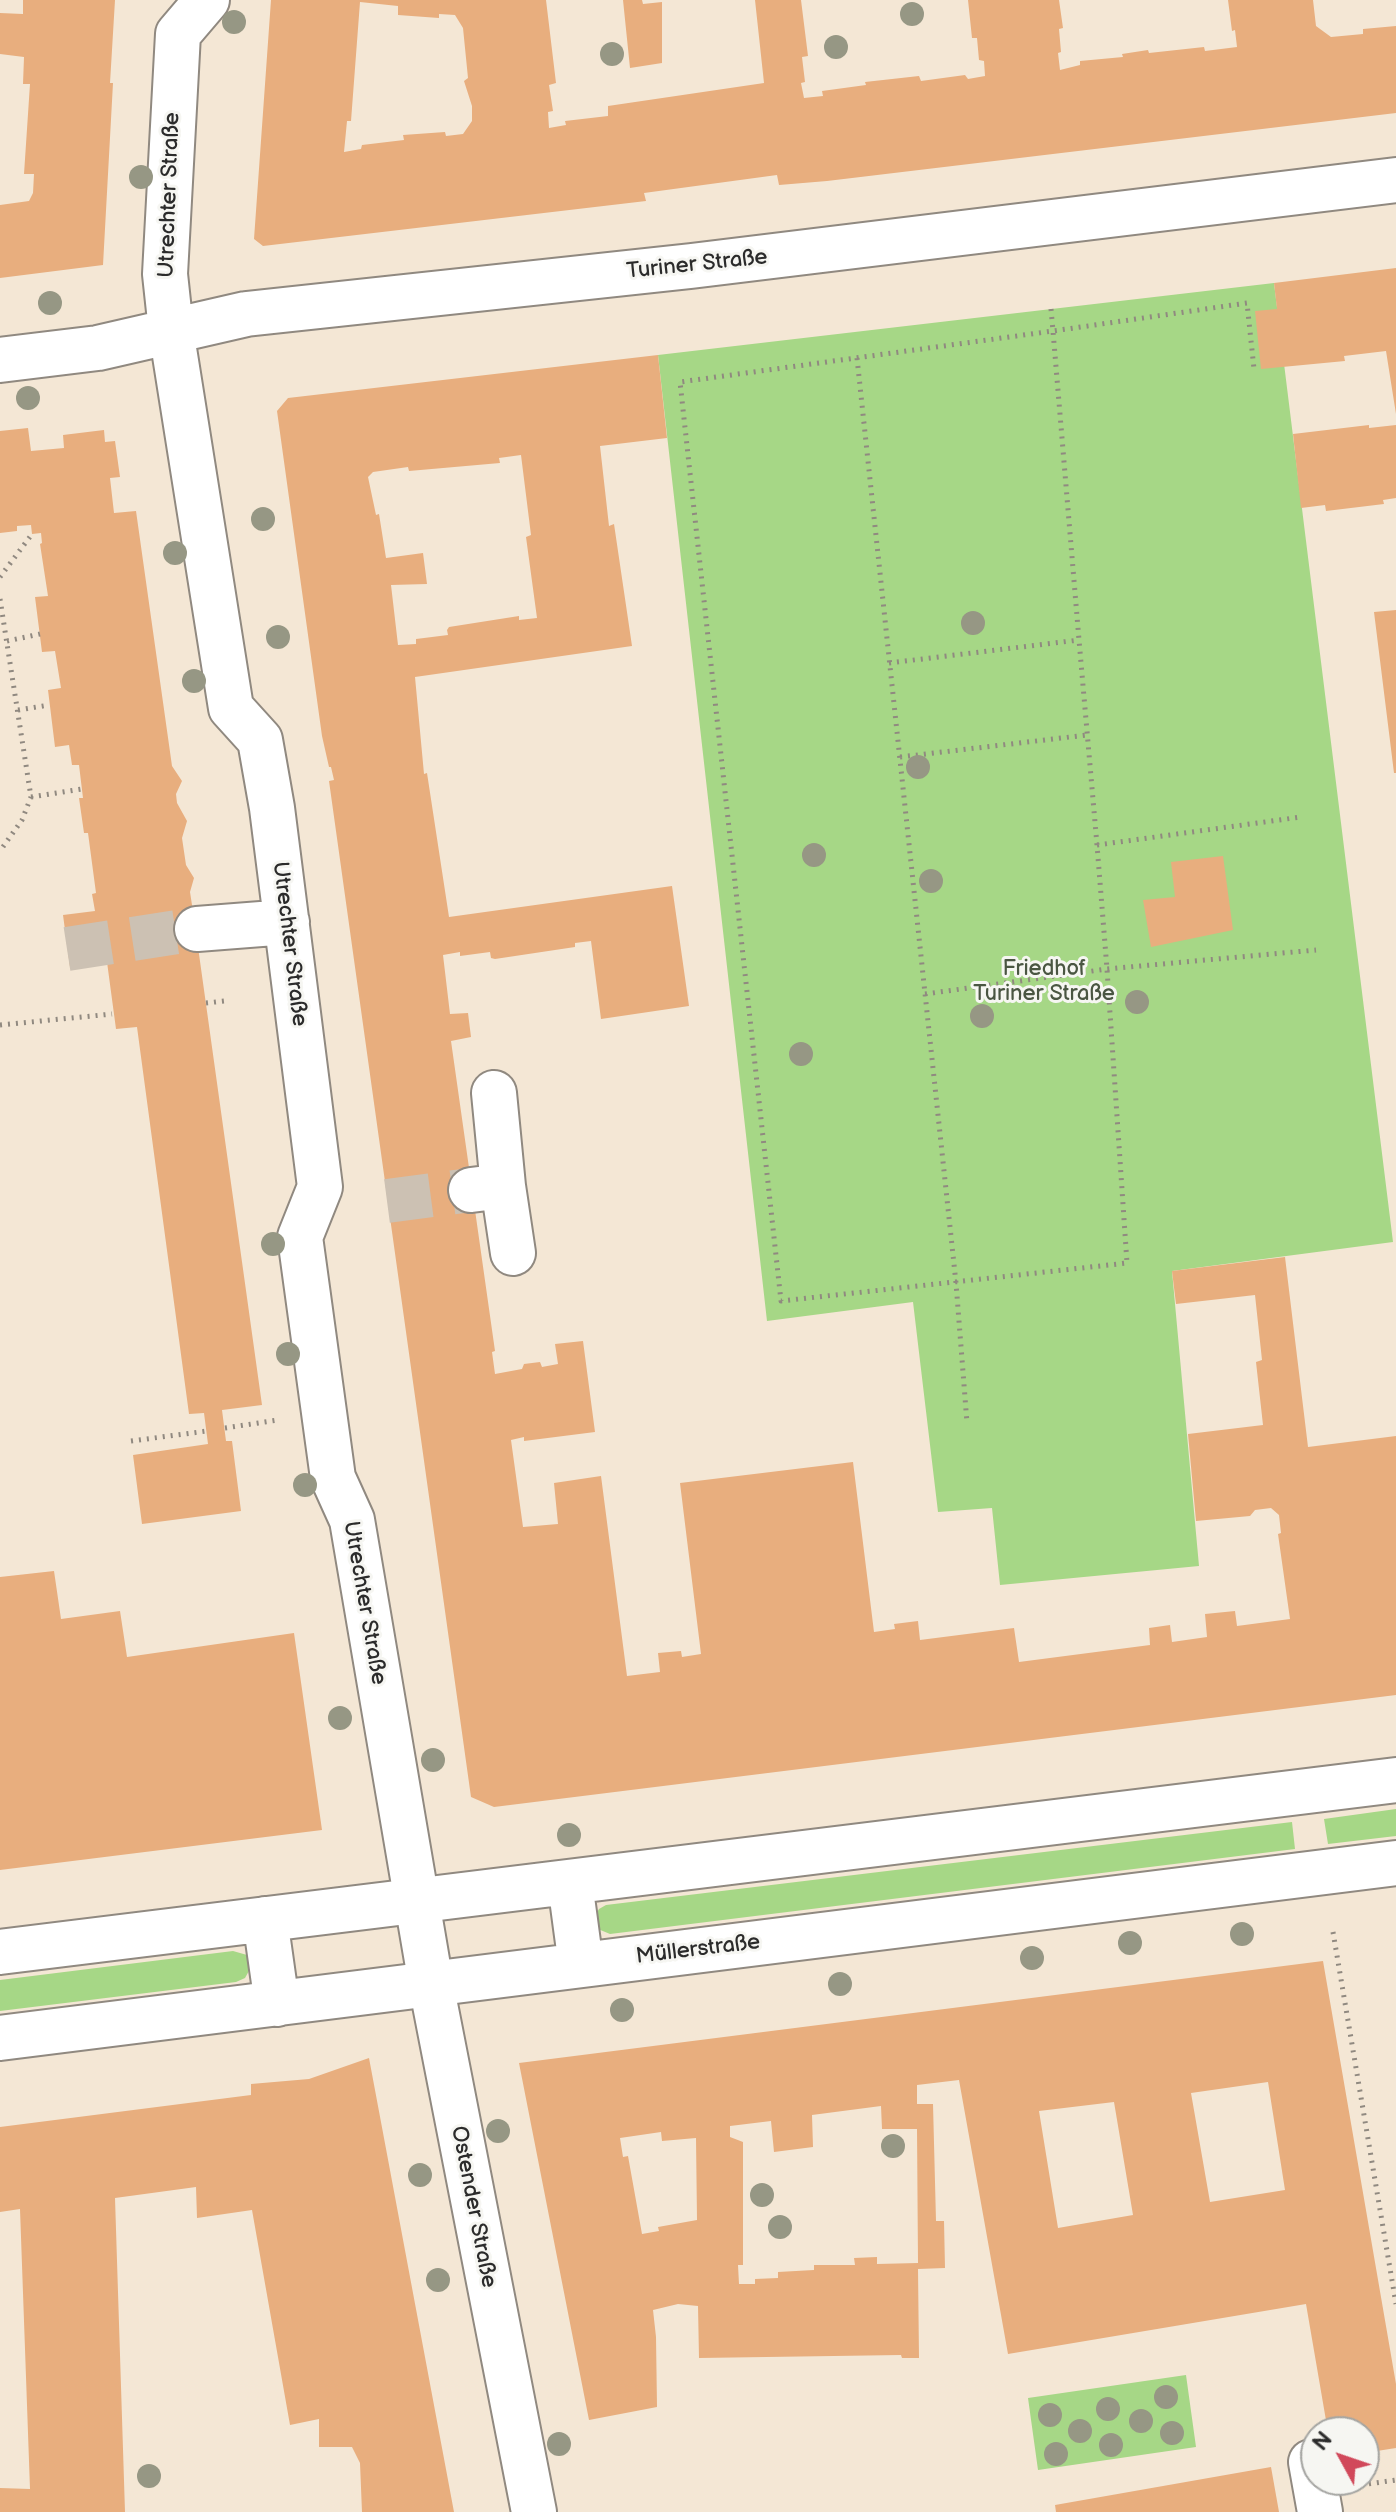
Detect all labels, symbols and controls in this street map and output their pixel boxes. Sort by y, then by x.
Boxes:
street label: Utrechter Straße [154,112,186,278]
street label: Turiner Straße [625,244,769,286]
street label: Utrechter Straße [266,860,312,1028]
park label: Friedhof Turiner Straße [973,956,1115,1008]
street label: Utrechter Straße [337,1519,391,1687]
street label: Müllerstraße [634,1929,762,1971]
street label: Ostender Straße [444,2124,502,2290]
north arrow [1300,2416,1380,2496]
text: N [1307,2427,1338,2457]

